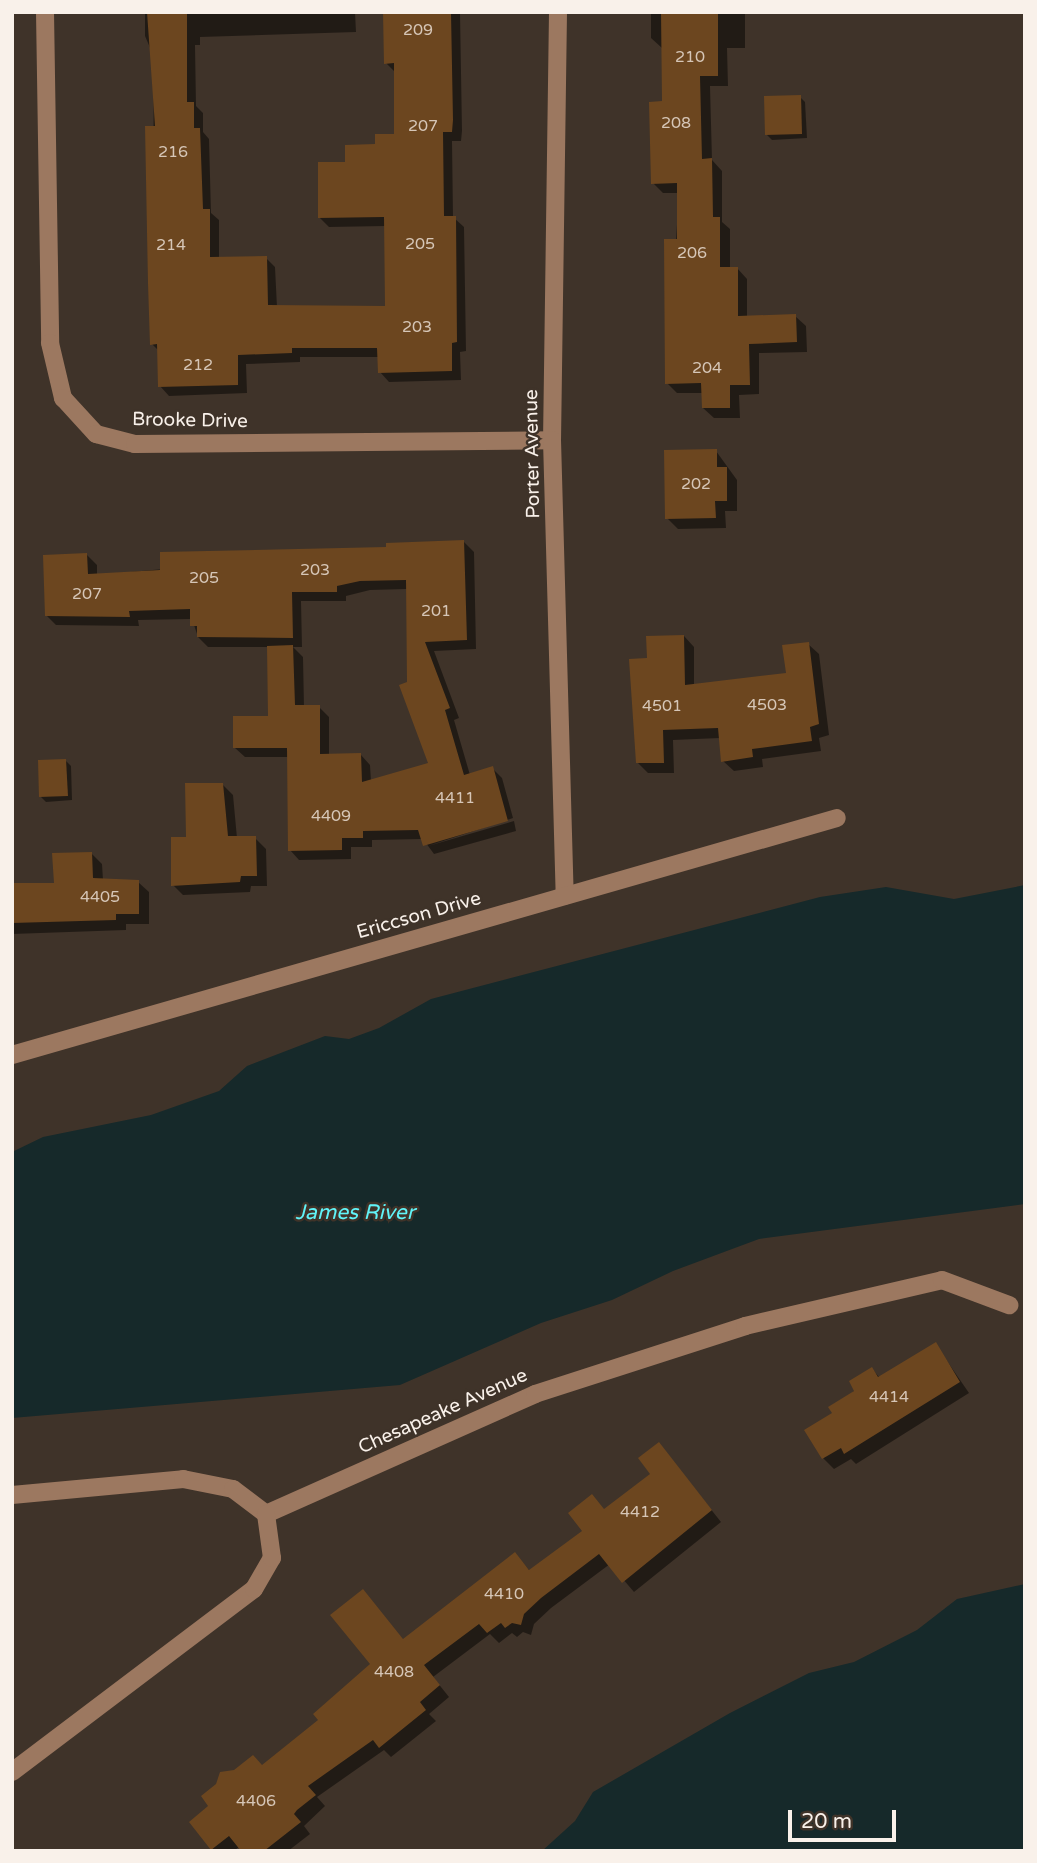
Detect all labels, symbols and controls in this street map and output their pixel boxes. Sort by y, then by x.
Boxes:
house number: 209 [403,20,433,40]
house number: 210 [675,47,705,67]
house number: 208 [661,113,691,133]
house number: 207 [408,116,438,136]
house number: 216 [158,142,188,162]
house number: 205 [405,234,435,254]
house number: 214 [156,235,186,255]
house number: 206 [677,243,707,263]
house number: 203 [402,317,432,337]
house number: 212 [183,355,213,375]
house number: 204 [692,358,722,378]
street label: Porter Avenue [520,389,546,519]
street label: Brooke Drive [132,409,248,433]
house number: 202 [681,474,711,494]
house number: 203 [300,560,330,580]
house number: 205 [189,568,219,588]
house number: 207 [72,584,102,604]
house number: 201 [421,601,451,621]
house number: 4503 [747,695,787,715]
house number: 4501 [642,696,682,716]
house number: 4411 [435,788,475,808]
house number: 4409 [311,806,351,826]
house number: 4405 [80,887,120,907]
street label: Ericcson Drive [354,887,484,945]
water label: James River [295,1200,415,1226]
street label: Chesapeake Avenue [355,1364,531,1460]
house number: 4414 [869,1387,909,1407]
house number: 4412 [620,1502,660,1522]
house number: 4410 [484,1584,524,1604]
house number: 4408 [374,1662,414,1682]
house number: 4406 [236,1791,276,1811]
scale bar [792,1797,900,1841]
text: 20 m [801,1809,852,1834]

